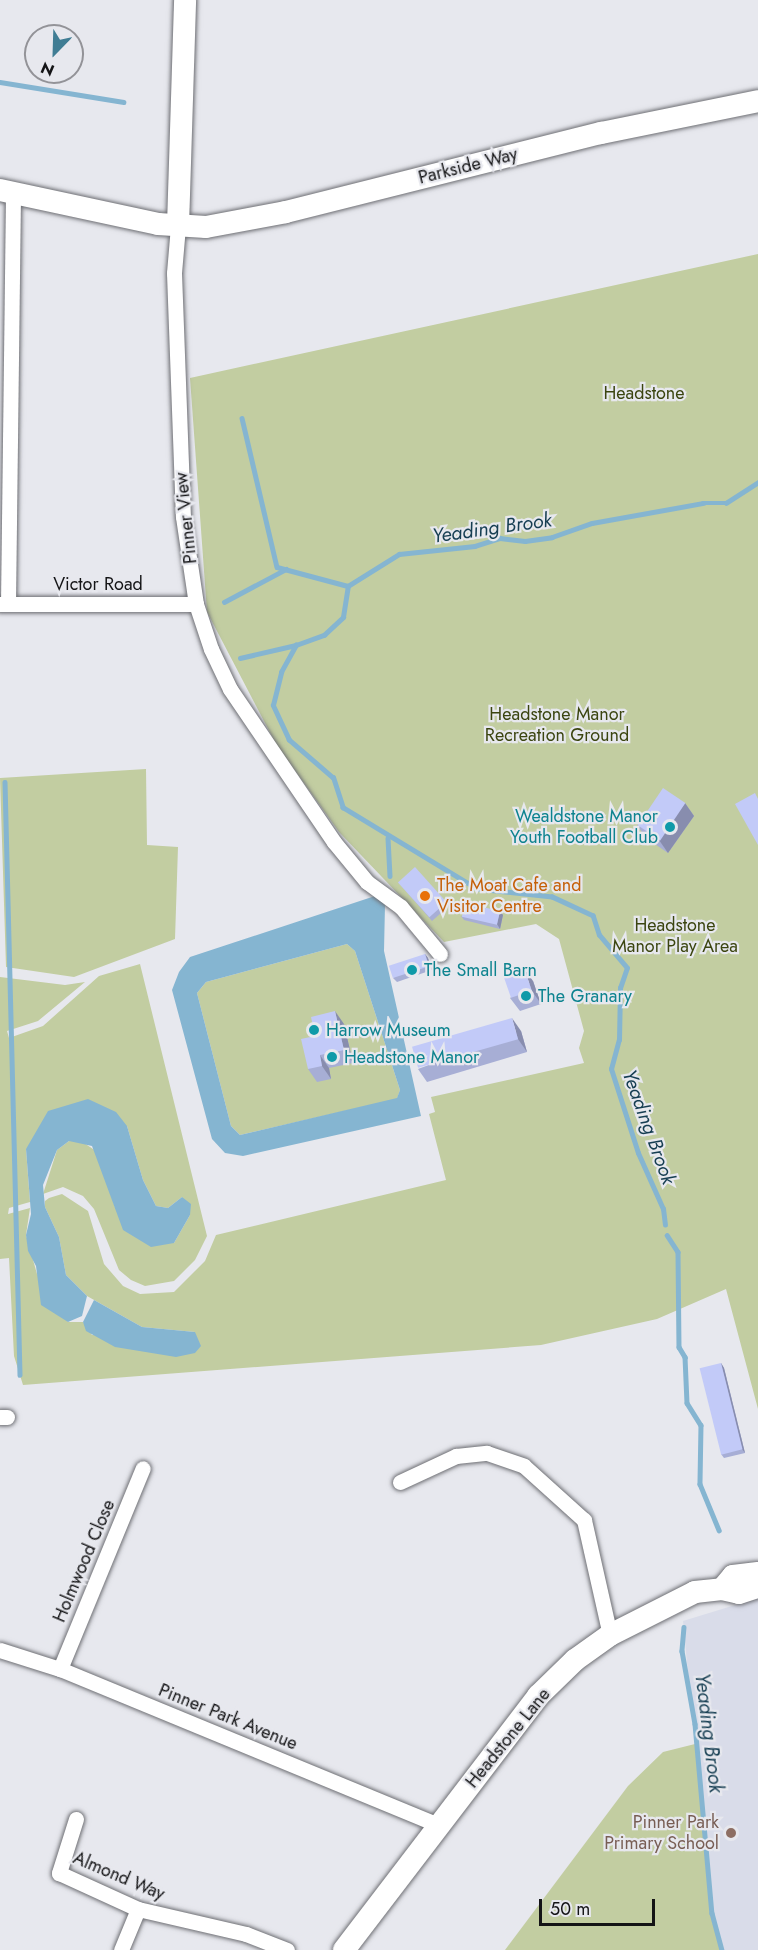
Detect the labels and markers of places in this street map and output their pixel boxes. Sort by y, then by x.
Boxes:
place label: Wealdstone Manor Youth Football Club [510,806,658,848]
marker: Wealdstone Manor Youth Football Club [663,820,677,834]
place label: The Moat Cafe and Visitor Centre [437,875,581,918]
marker: The Moat Cafe and Visitor Centre [418,889,432,903]
place label: The Small Barn [424,959,537,981]
marker: The Small Barn [405,963,419,977]
place label: The Granary [538,985,632,1007]
marker: The Granary [519,989,533,1003]
place label: Harrow Museum [326,1019,451,1041]
marker: Harrow Museum [307,1023,321,1037]
place label: Headstone Manor [344,1046,479,1068]
marker: Headstone Manor [325,1050,339,1064]
place label: Pinner Park Primary School [604,1812,719,1854]
marker: Pinner Park Primary School [724,1826,738,1840]

